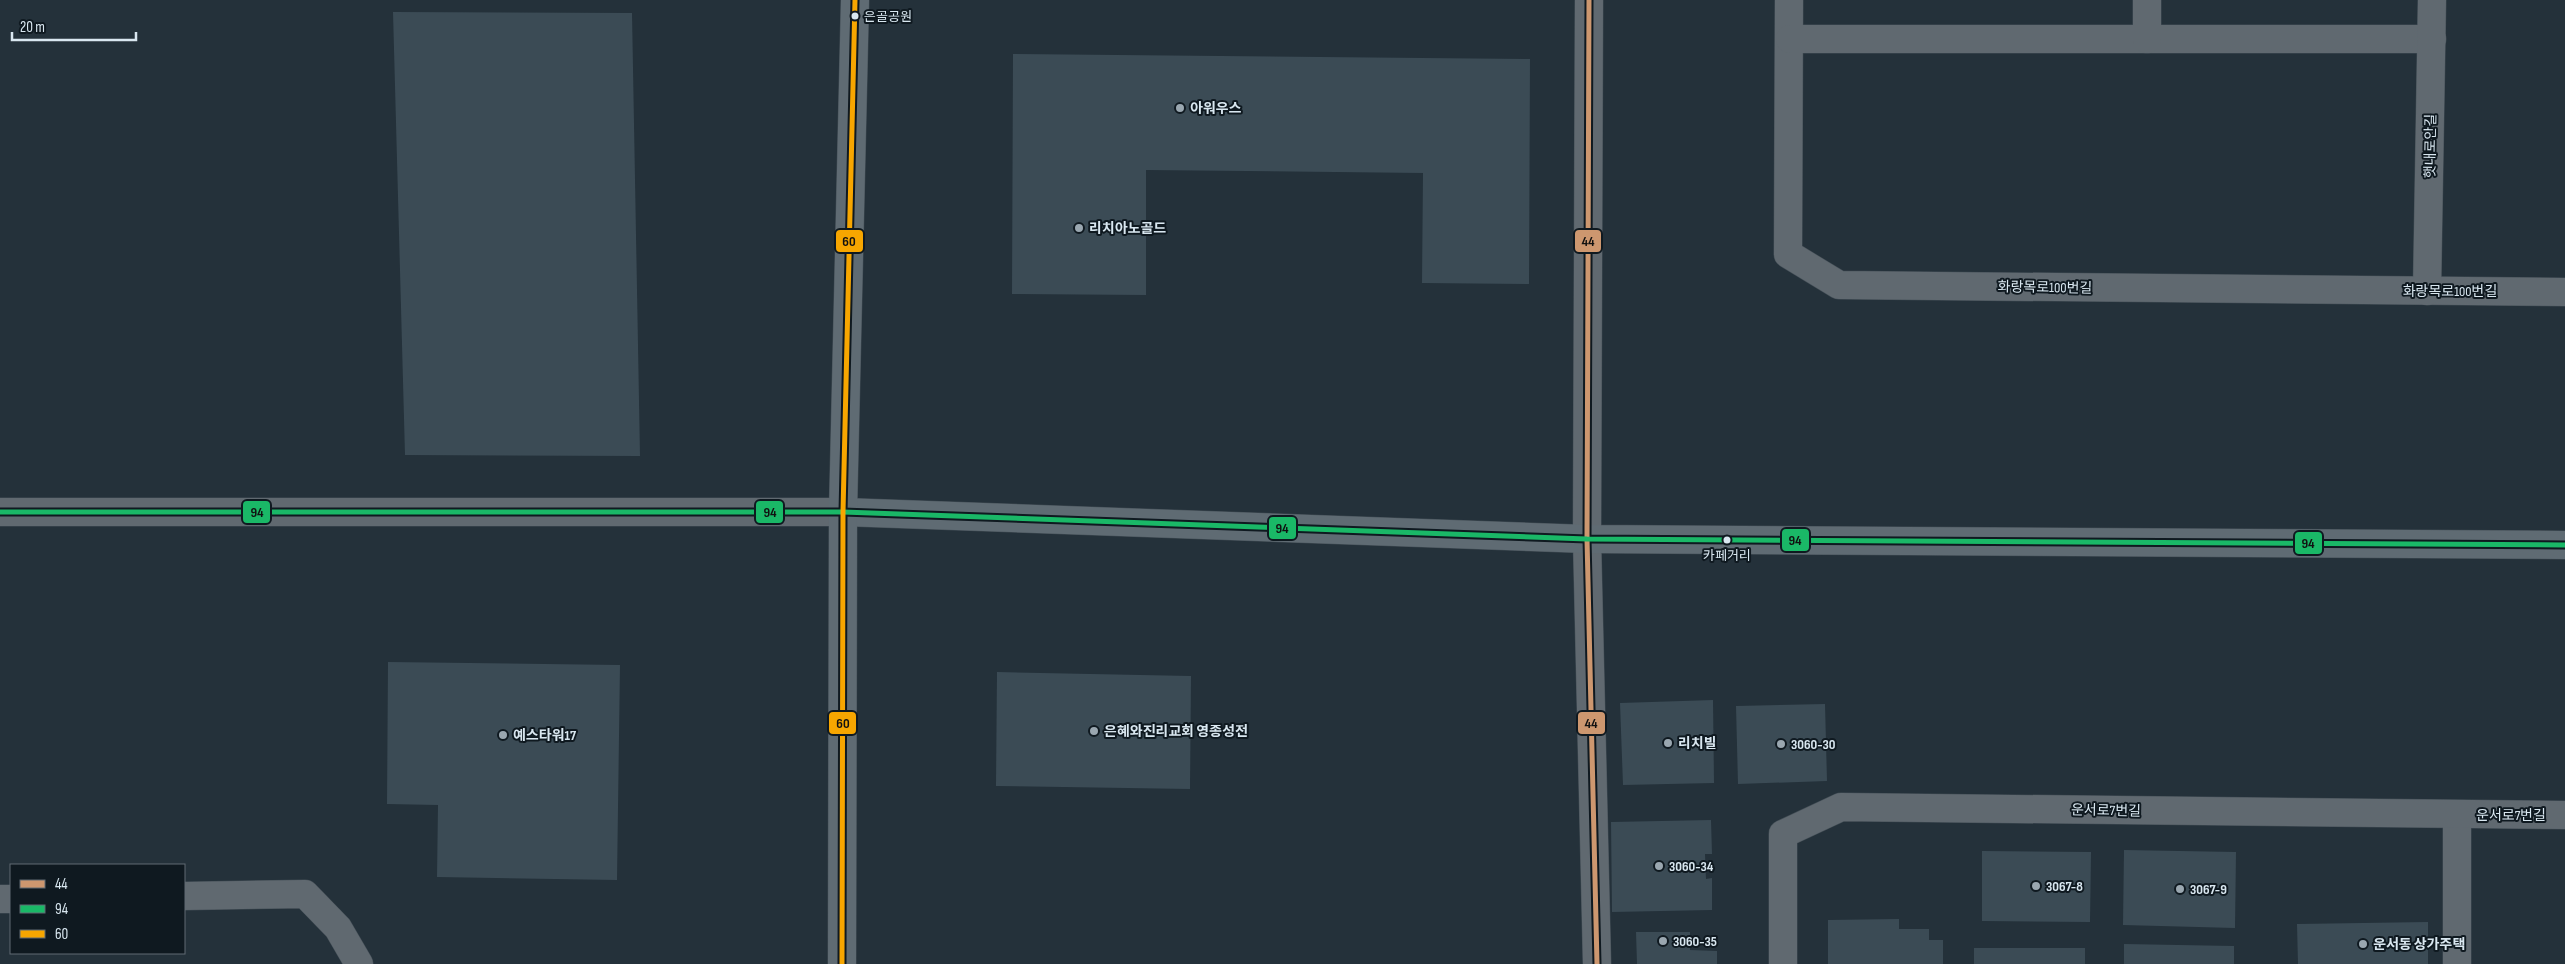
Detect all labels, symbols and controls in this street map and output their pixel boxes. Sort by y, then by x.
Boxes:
place label: 은골공원 [864,9,912,25]
scale bar [12,10,136,42]
marker: 은골공원 [850,11,860,21]
text: 20 m [20,18,45,37]
place label: 아워우스 [1190,100,1242,117]
marker: 아워우스 [1174,102,1186,114]
street label: 햇내로안길 [2421,114,2440,178]
place label: 리치아노골드 [1089,220,1166,237]
marker: 리치아노골드 [1073,222,1085,234]
line badge: 60 [835,229,864,253]
line badge: 44 [1574,229,1602,253]
text: 60 [842,233,856,250]
text: 44 [1581,233,1595,250]
street label: 화랑목로100번길 [1998,278,2092,297]
street label: 화랑목로100번길 [2403,283,2497,300]
line badge: 94 [242,500,271,524]
line badge: 94 [755,500,784,524]
text: 94 [250,504,264,521]
text: 94 [763,504,777,521]
line badge: 94 [1268,516,1297,540]
text: 94 [1275,520,1289,537]
line badge: 94 [1781,528,1810,552]
line badge: 94 [2294,531,2323,555]
text: 94 [1788,532,1802,549]
marker: 카페거리 [1722,535,1732,545]
text: 94 [2301,535,2315,552]
place label: 카페거리 [1703,548,1751,564]
line badge: 60 [828,711,857,735]
line badge: 44 [1577,711,1606,735]
text: 60 [836,715,850,732]
text: 44 [1584,715,1598,732]
place label: 은혜와진리교회 영종성전 [1104,723,1248,740]
marker: 은혜와진리교회 영종성전 [1088,725,1100,737]
place label: 예스타워17 [513,727,577,744]
marker: 예스타워17 [497,729,509,741]
place label: 리치빌 [1678,735,1717,752]
place label: 3060-30 [1791,736,1836,753]
marker: 리치빌 [1662,737,1674,749]
marker: 3060-30 [1775,738,1787,750]
street label: 운서로7번길 [2071,801,2141,820]
street label: 운서로7번길 [2476,807,2546,824]
place label: 3060-34 [1669,858,1714,875]
marker: 3060-34 [1653,860,1665,872]
legend [10,864,185,954]
text: 44 [55,875,68,894]
place label: 3067-8 [2046,878,2083,895]
marker: 3067-8 [2030,880,2042,892]
place label: 3067-9 [2190,881,2227,898]
marker: 3067-9 [2174,883,2186,895]
text: 94 [55,900,68,919]
text: 60 [55,925,68,944]
place label: 3060-35 [1673,933,1717,950]
marker: 3060-35 [1657,935,1669,947]
place label: 운서동 상가주택 [2373,936,2465,953]
marker: 운서동 상가주택 [2357,938,2369,950]

